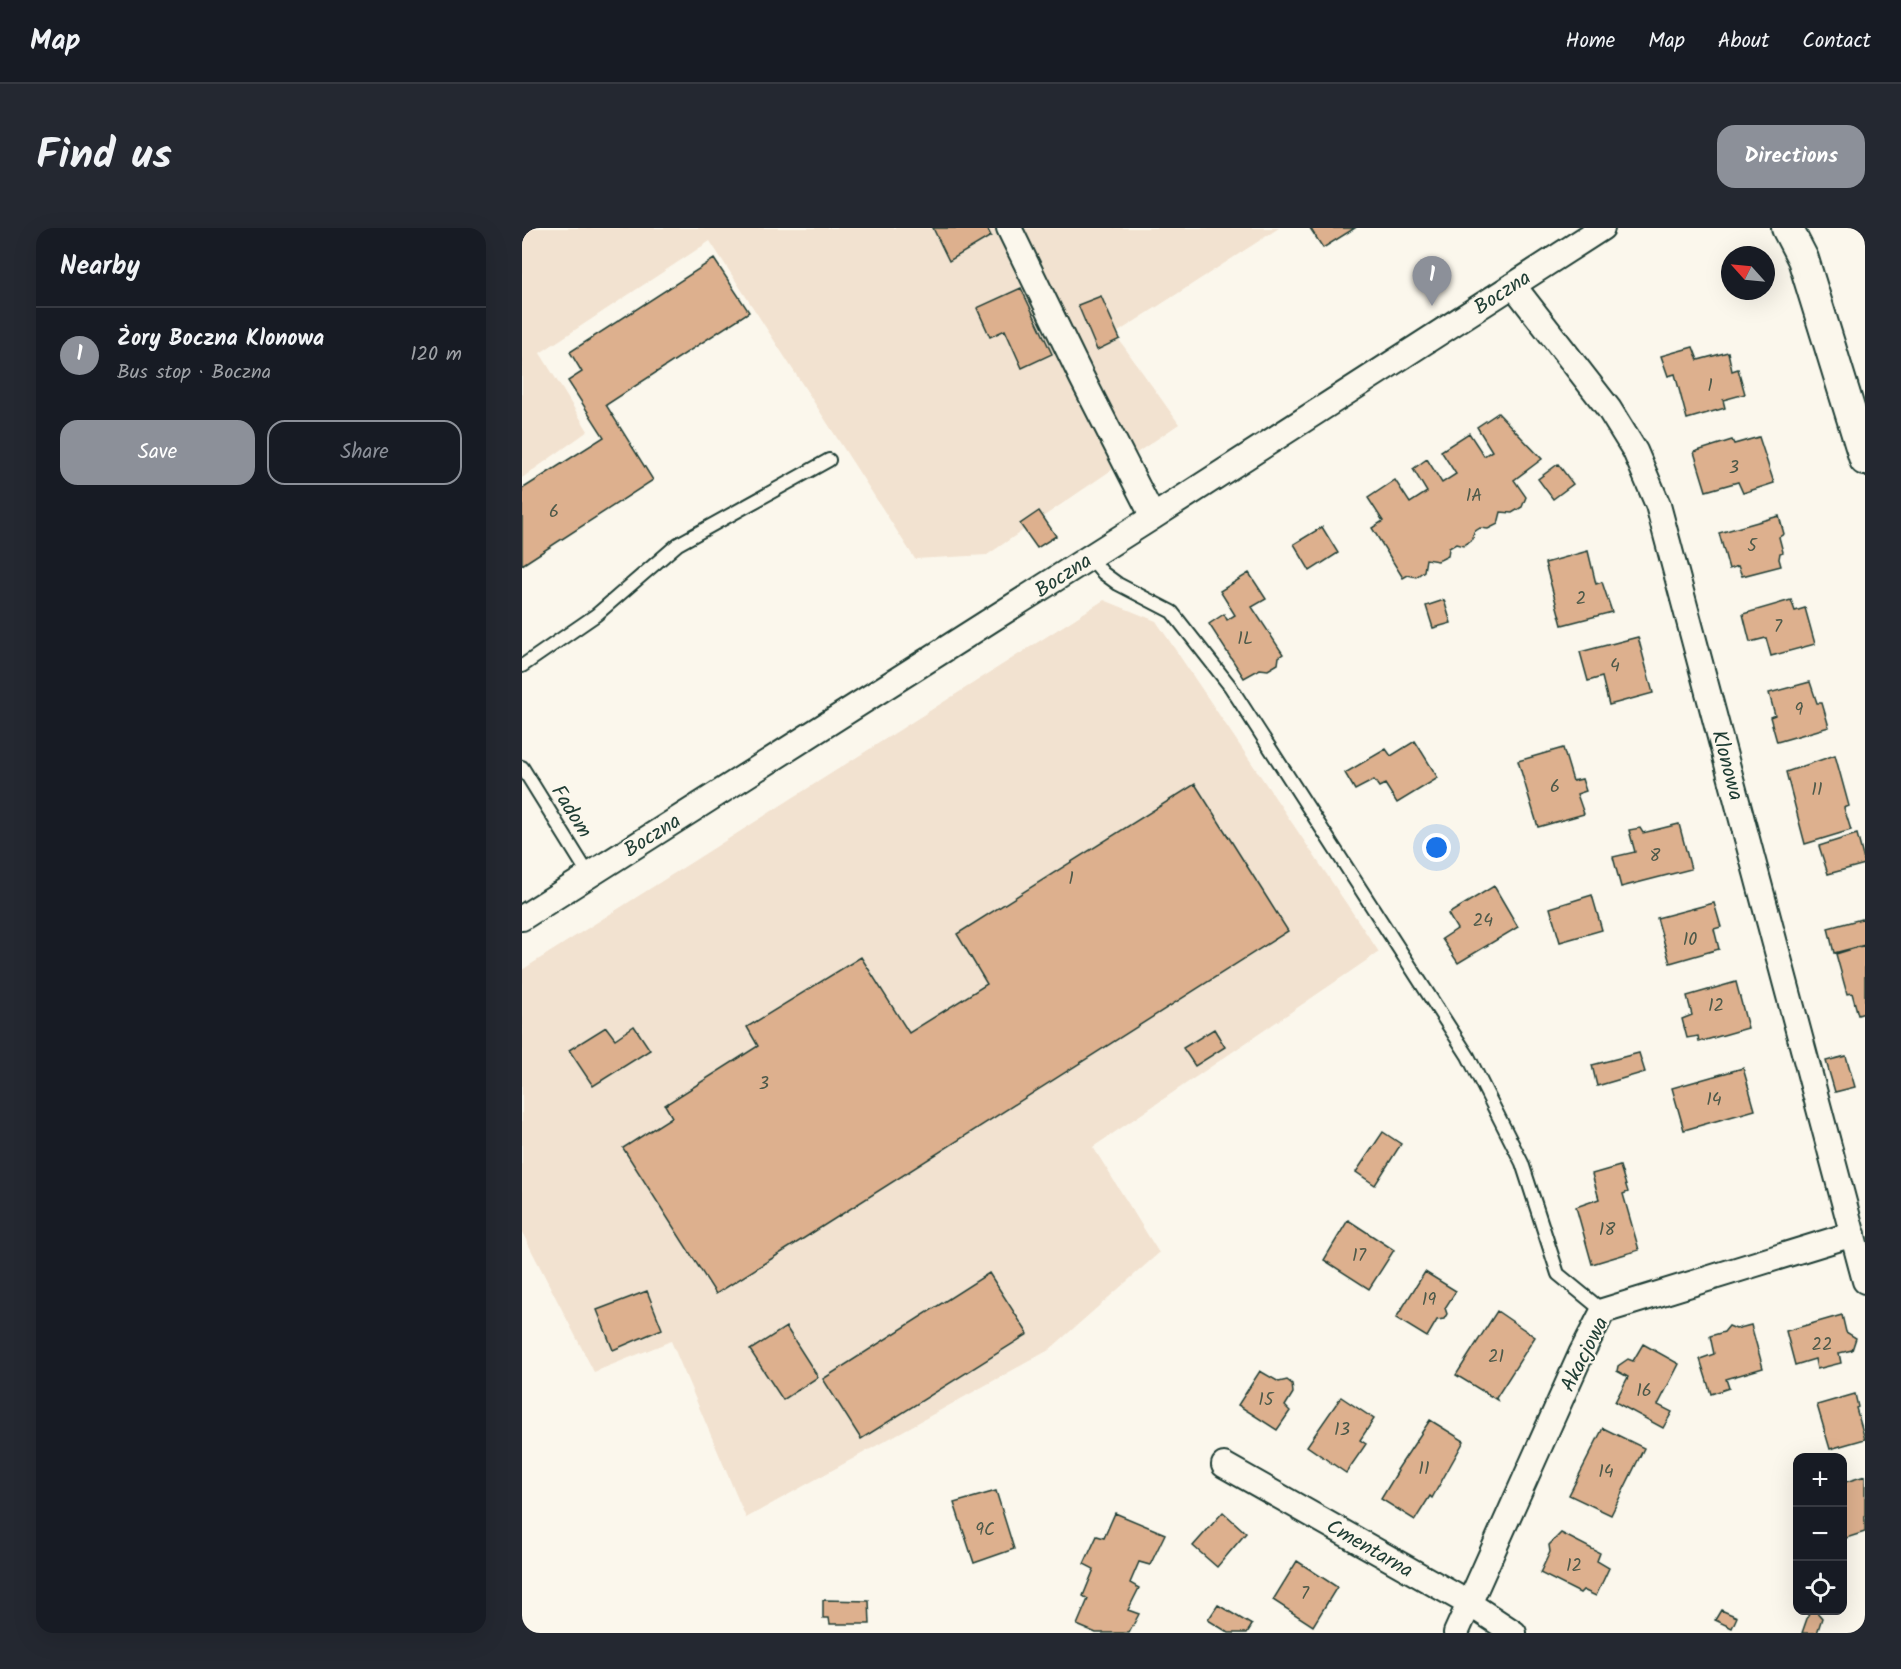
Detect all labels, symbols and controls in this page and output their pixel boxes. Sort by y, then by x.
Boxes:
text: Map [30,19,81,64]
text: Home [1566,25,1615,58]
text: Map [1648,25,1685,58]
text: About [1718,25,1769,58]
text: Contact [1802,25,1871,58]
text: Find us [36,123,172,190]
button: Directions [1717,125,1865,188]
text: Nearby [60,246,140,288]
north arrow [1721,246,1775,300]
pin: 1 [1412,256,1452,306]
street label: Boczna [1468,262,1538,324]
text: Żory Boczna Klonowa [117,322,324,357]
text: 1 [76,339,83,371]
text: 120 m [410,339,462,371]
text: Bus stop · Boczna [117,357,271,389]
house number: 1 [1707,372,1713,401]
button: Save [60,420,255,485]
button: Share [267,420,462,485]
house number: 3 [1729,454,1739,483]
house number: 1A [1466,482,1482,511]
house number: 6 [549,498,559,527]
house number: 5 [1747,532,1758,561]
street label: Boczna [1029,545,1099,607]
house number: 2 [1576,585,1586,614]
house number: 7 [1774,613,1783,642]
house number: 1L [1237,625,1253,654]
house number: 4 [1610,652,1620,681]
house number: 9 [1795,696,1804,725]
street label: Klonowa [1701,726,1752,804]
house number: 6 [1550,773,1560,802]
house number: 11 [1811,776,1823,805]
street label: Fadom [541,779,600,845]
street label: Boczna [618,806,688,867]
your location [1422,833,1451,862]
house number: 8 [1650,842,1661,871]
house number: 1 [1068,865,1074,894]
house number: 24 [1473,907,1493,936]
house number: 10 [1683,926,1697,955]
house number: 12 [1708,992,1724,1021]
house number: 3 [759,1070,769,1099]
house number: 14 [1706,1086,1722,1115]
house number: 18 [1599,1216,1615,1245]
house number: 17 [1352,1242,1367,1271]
house number: 19 [1422,1286,1436,1315]
street label: Akacjowa [1552,1311,1618,1398]
house number: 22 [1812,1331,1832,1360]
house number: 21 [1488,1343,1504,1372]
house number: 16 [1636,1377,1652,1406]
house number: 15 [1258,1386,1275,1415]
house number: 13 [1334,1416,1350,1445]
map controls [1793,1453,1847,1615]
button: + [1793,1453,1847,1507]
house number: 11 [1418,1455,1430,1484]
house number: 14 [1598,1458,1614,1487]
button: − [1793,1507,1847,1561]
street label: Cmentarna [1319,1511,1419,1588]
house number: 9C [975,1516,995,1545]
house number: 12 [1566,1552,1582,1581]
button: locate [1793,1561,1847,1615]
house number: 7 [1301,1580,1310,1609]

